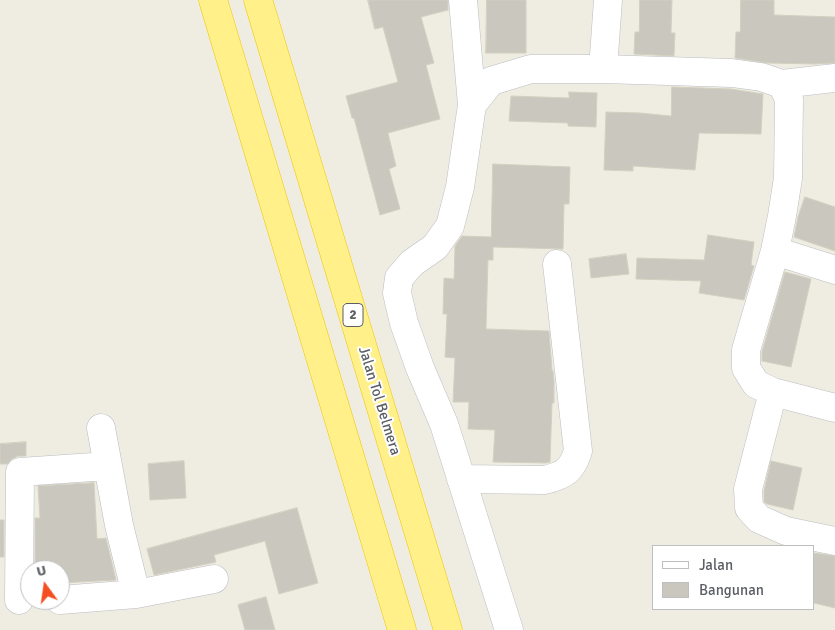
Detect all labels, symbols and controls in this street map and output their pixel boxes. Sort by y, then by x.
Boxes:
road number: 2 [343,304,363,326]
street label: Jalan Tol Belmera [354,345,404,457]
legend [652,545,815,610]
text: Jalan [699,556,733,574]
north arrow [20,560,70,610]
text: U [35,562,48,580]
text: Bangunan [699,581,764,599]

